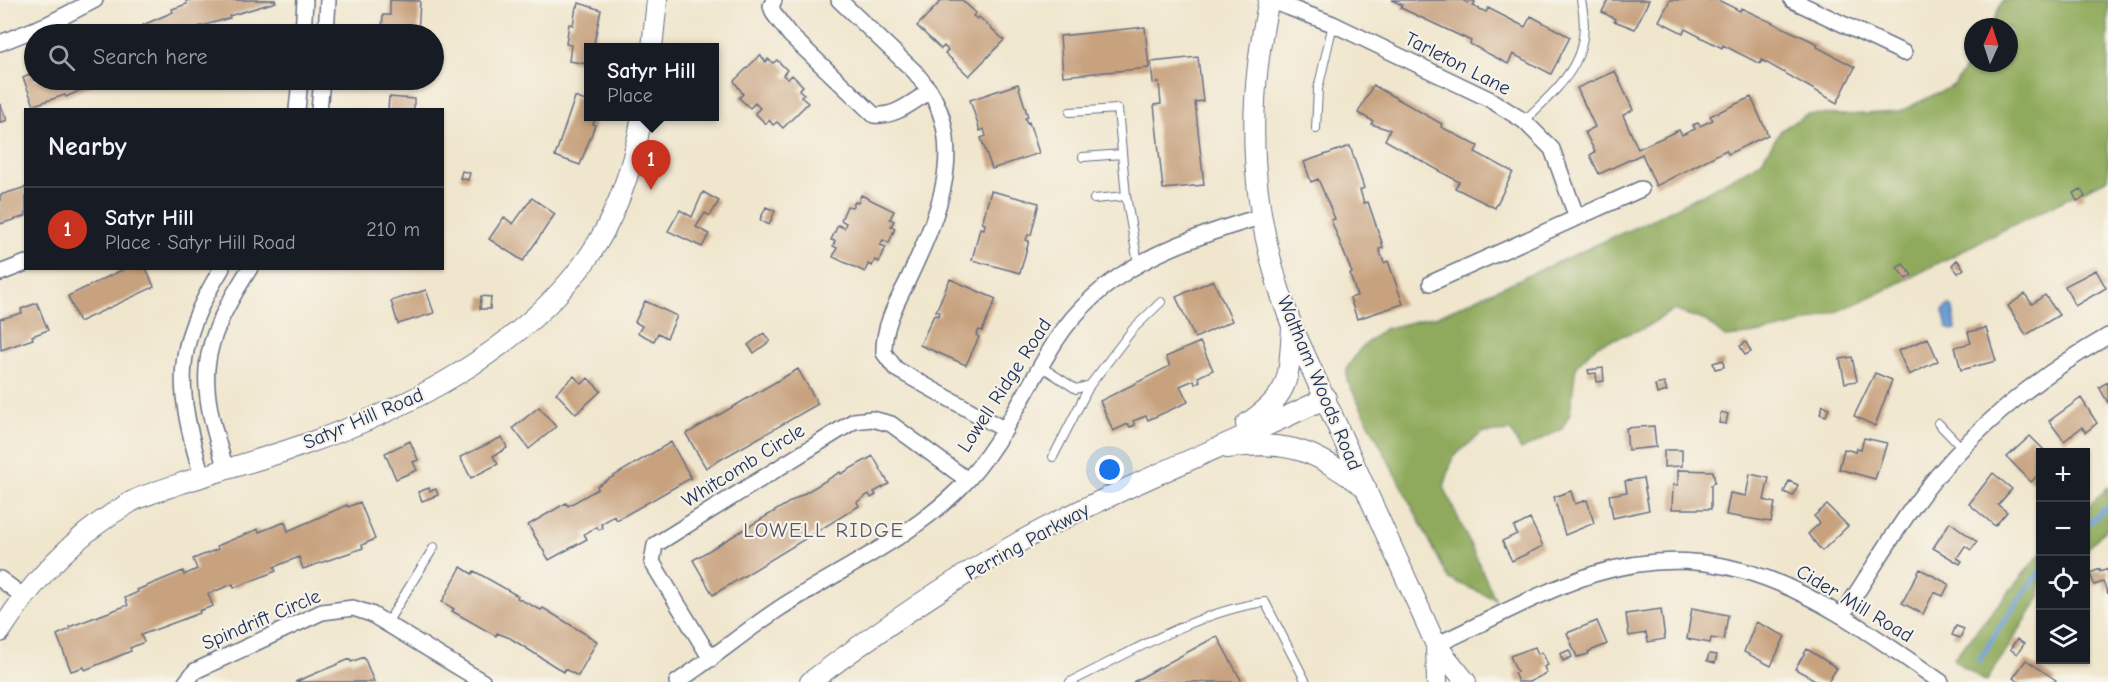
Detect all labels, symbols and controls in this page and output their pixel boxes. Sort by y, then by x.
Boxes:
north arrow [1964,18,2018,72]
search box [24,24,444,90]
street label: Tarleton Lane [1401,27,1515,100]
icon: search [45,41,78,74]
popup [584,43,719,121]
text: Search here [93,44,208,70]
text: Satyr Hill [607,58,696,84]
text: Place [607,84,653,107]
text: Nearby [48,132,127,162]
pin: 1 [632,140,670,190]
text: Satyr Hill [105,205,194,231]
text: 1 [64,218,71,241]
text: 210 m [366,218,420,241]
text: Place · Satyr Hill Road [105,231,296,254]
street label: Waltham Woods Road [1272,293,1367,474]
street label: Lowell Ridge Road [953,314,1056,456]
street label: Satyr Hill Road [300,383,427,454]
street label: Whitcomb Circle [678,419,809,512]
map controls [2036,448,2090,664]
button: + [2036,448,2090,502]
your location [1095,455,1124,484]
street label: Perring Parkway [961,498,1093,585]
button: − [2036,502,2090,556]
district label: LOWELL RIDGE [743,518,905,542]
button: locate [2036,556,2090,610]
street label: Cider Mill Road [1792,560,1917,647]
street label: Spindrift Circle [198,584,324,655]
button: layers [2036,610,2090,664]

